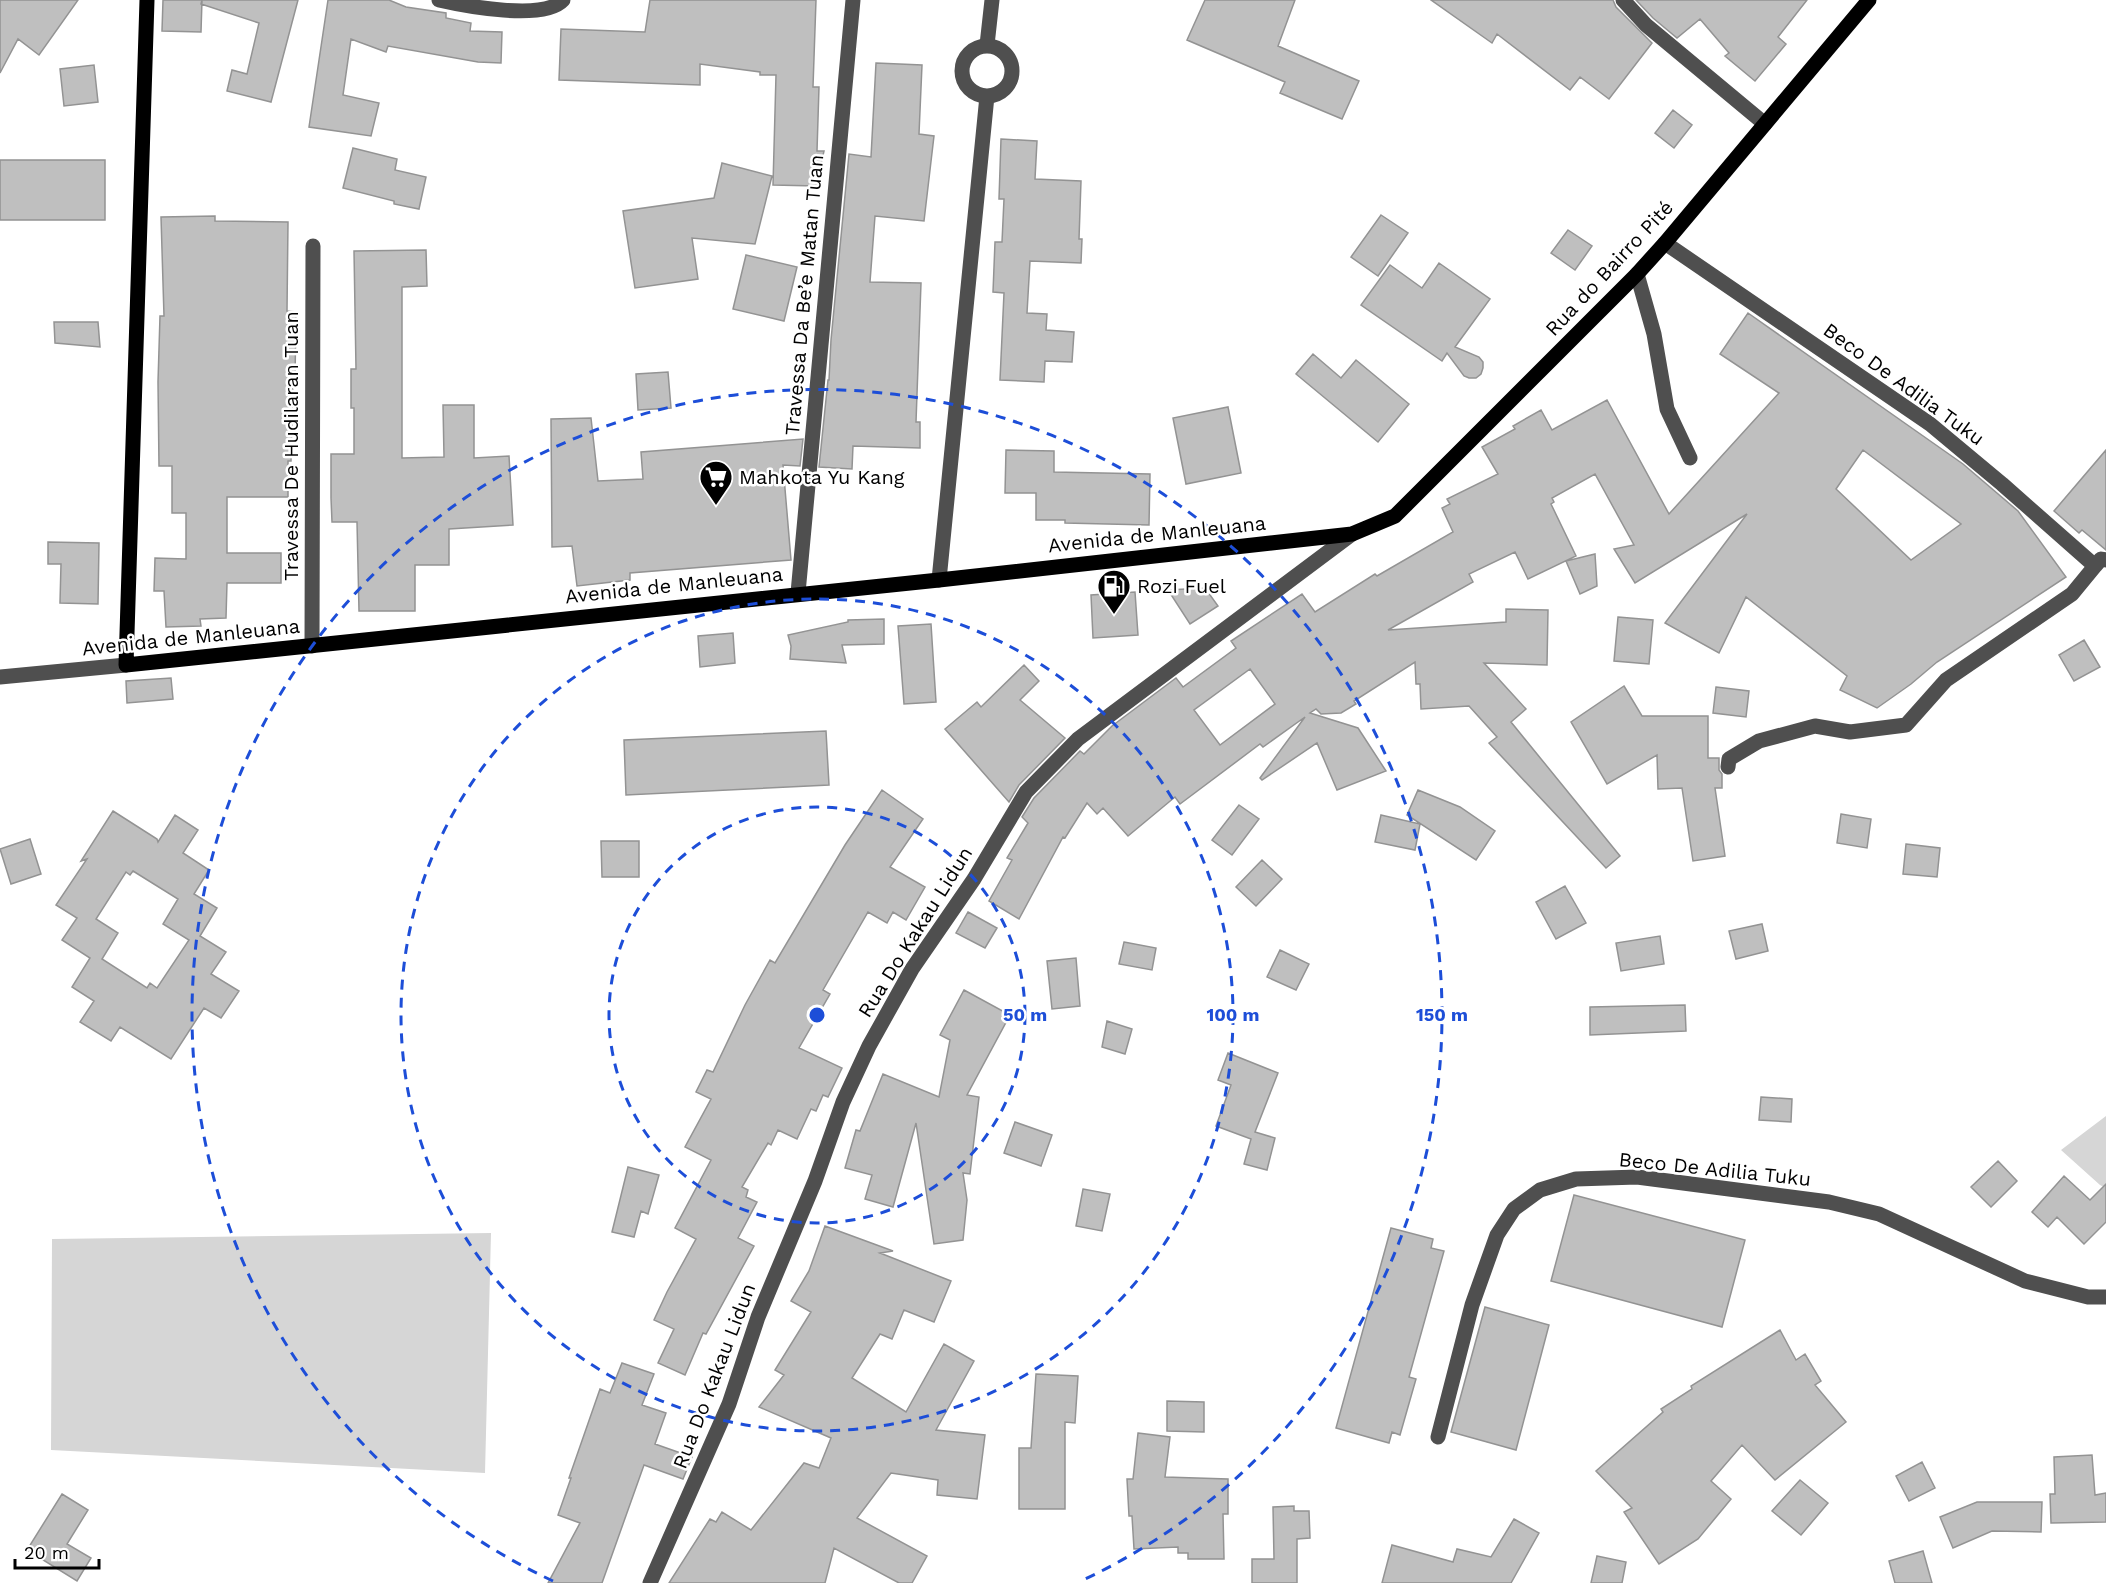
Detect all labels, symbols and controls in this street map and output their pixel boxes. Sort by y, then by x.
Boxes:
street label: Travessa Da Be’e Matan Tuan [780,154,828,436]
street label: Rua do Bairro Pité [1540,195,1678,341]
street label: Travessa De Hudilaran Tuan [279,311,303,581]
street label: Beco De Adilia Tuku [1819,318,1989,450]
supermarket icon: Mahkota Yu Kang [698,459,734,506]
place label: Mahkota Yu Kang [739,465,905,489]
street label: Avenida de Manleuana [1047,511,1267,557]
street label: Avenida de Manleuana [564,562,784,608]
fuel station icon: Rozi Fuel [1096,568,1132,615]
place label: Rozi Fuel [1137,574,1226,598]
street label: Avenida de Manleuana [81,614,301,660]
street label: Rua Do Kakau Lidun [853,842,977,1022]
text: 50 m [1003,1004,1047,1025]
text: 100 m [1206,1004,1260,1025]
text: 150 m [1416,1004,1468,1025]
centre of rings [807,1005,827,1025]
street label: Beco De Adilia Tuku [1618,1147,1812,1191]
street label: Rua Do Kakau Lidun [668,1280,760,1472]
scale bar [15,1532,99,1570]
text: 20 m [24,1542,69,1563]

